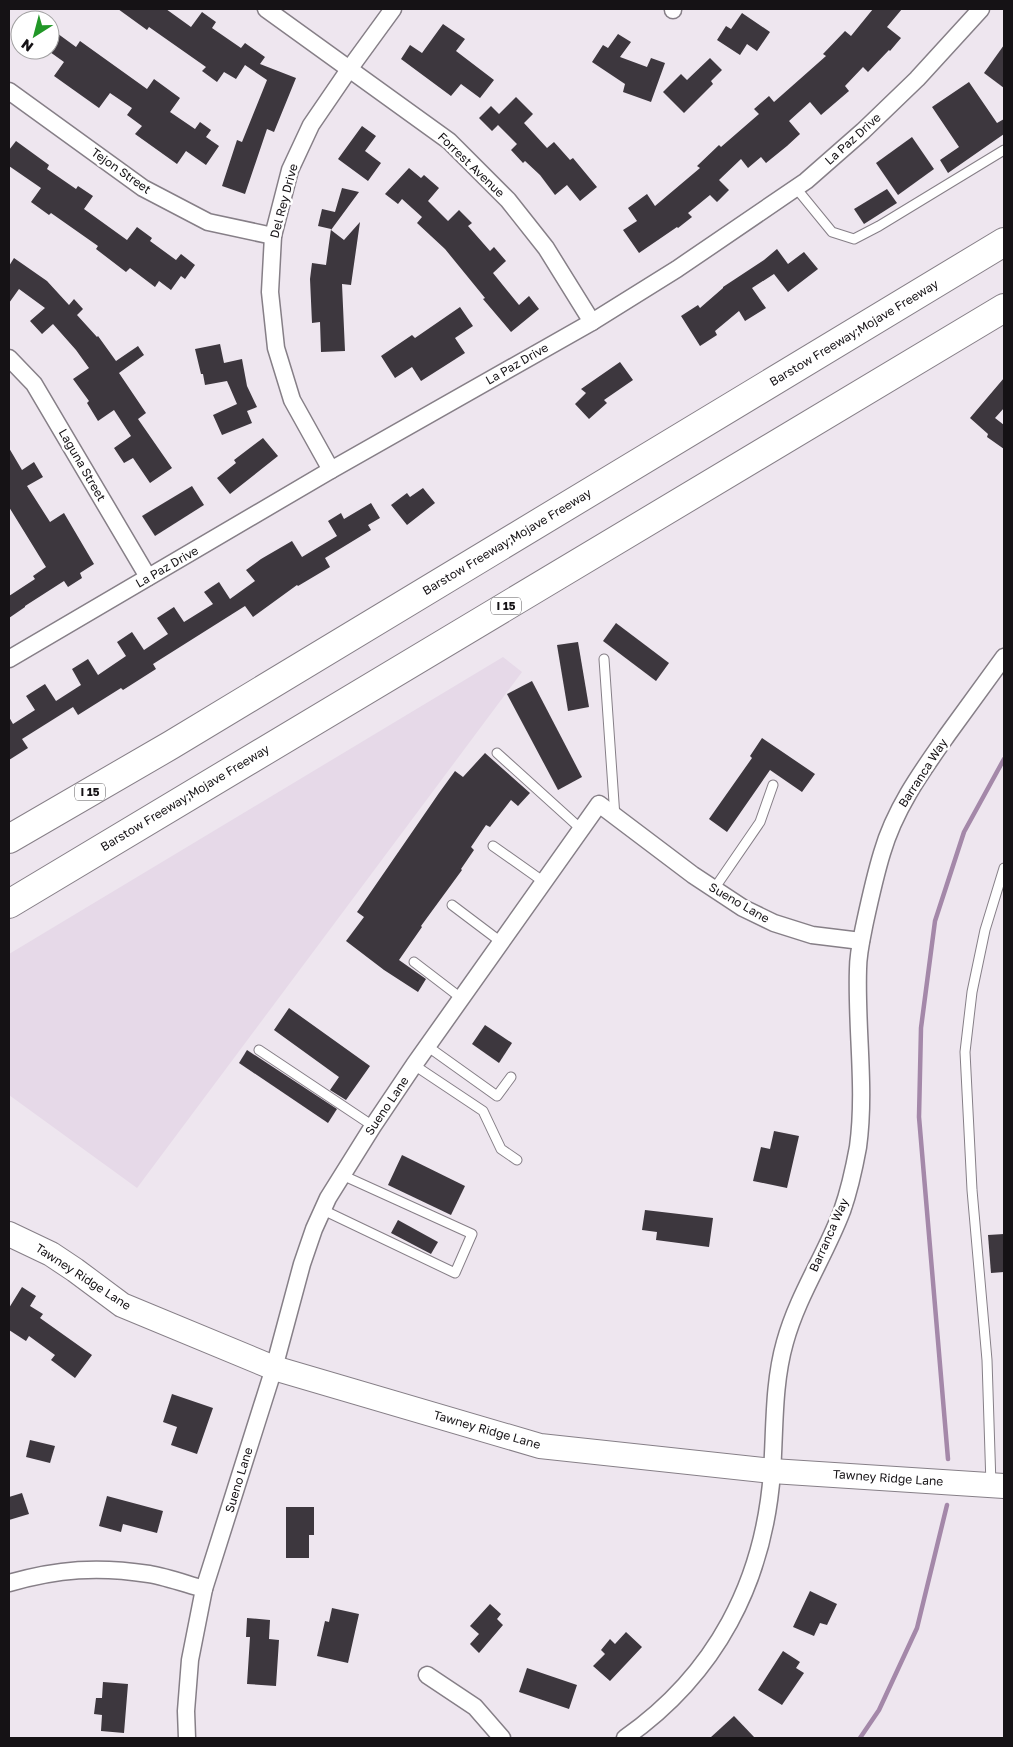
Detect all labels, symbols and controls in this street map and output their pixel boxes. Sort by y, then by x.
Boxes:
north arrow [10,10,60,60]
text: N [18,36,36,56]
street label: La Paz Drive [822,110,884,168]
street label: Forrest Avenue [435,129,508,200]
street label: Tejon Street [88,144,154,197]
street label: Del Rey Drive [266,162,301,240]
street label: Barstow Freeway;Mojave Freeway [767,276,941,389]
street label: La Paz Drive [483,340,551,388]
street label: Laguna Street [56,426,109,504]
street label: Barstow Freeway;Mojave Freeway [420,485,594,598]
street label: La Paz Drive [133,543,201,591]
road number: I 15 [491,598,521,614]
street label: Barranca Way [895,735,950,810]
street label: Barstow Freeway;Mojave Freeway [98,741,272,854]
road number: I 15 [75,784,105,800]
street label: Sueno Lane [706,879,772,926]
street label: Sueno Lane [361,1073,412,1138]
street label: Barranca Way [806,1195,852,1274]
street label: Tawney Ridge Lane [33,1240,134,1313]
street label: Tawney Ridge Lane [432,1407,542,1452]
street label: Sueno Lane [221,1445,256,1514]
street label: Tawney Ridge Lane [832,1466,944,1489]

